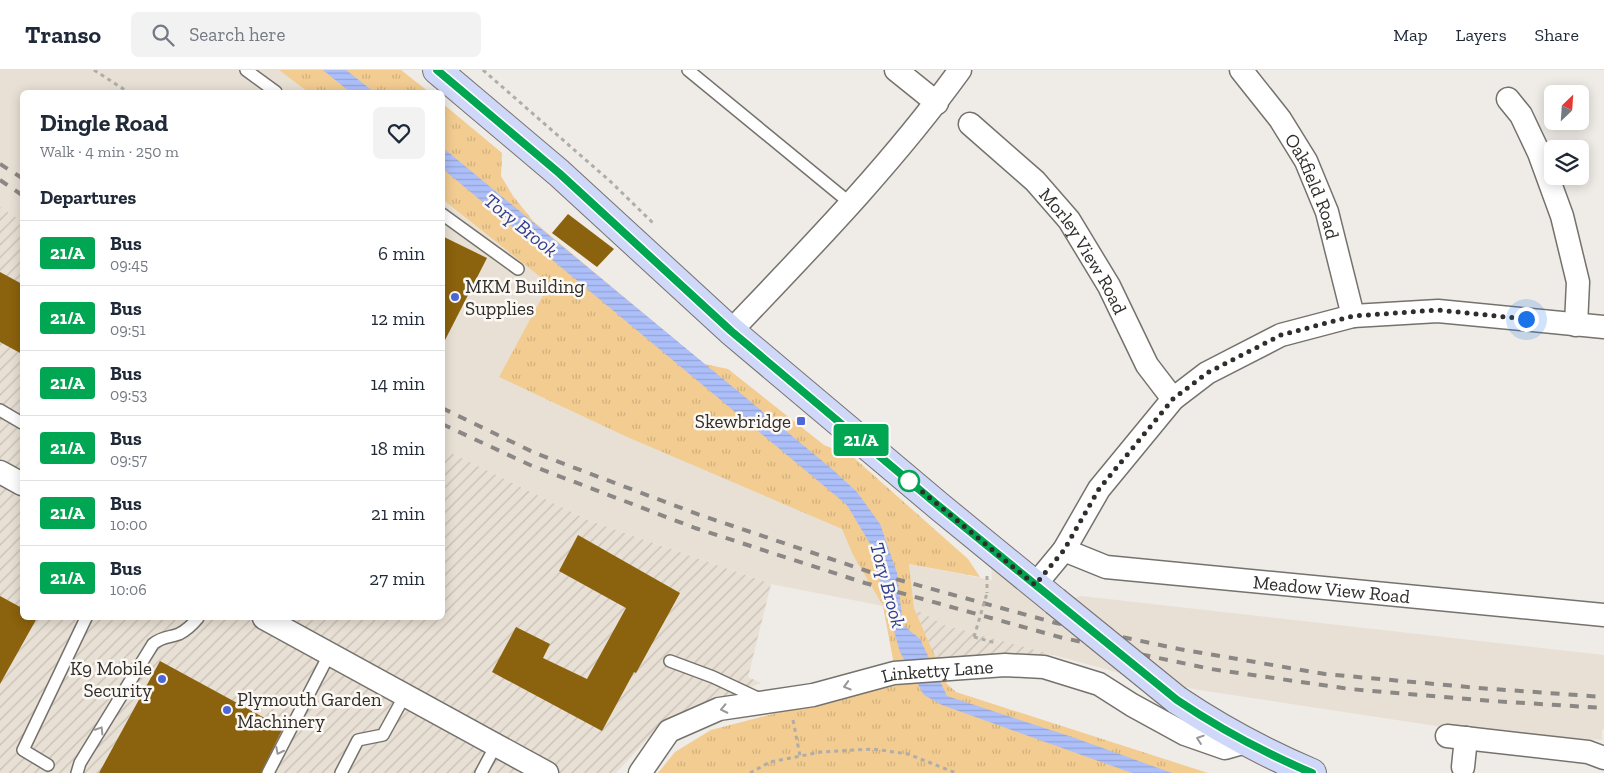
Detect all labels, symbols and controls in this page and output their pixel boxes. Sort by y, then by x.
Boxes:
search box [131,12,481,57]
text: Transo [25,20,101,49]
icon: search [149,21,177,49]
text: Search here [189,23,285,46]
text: Map [1393,24,1428,46]
text: Layers [1456,24,1507,46]
text: Share [1535,24,1579,46]
north arrow [1544,85,1589,130]
map controls [1544,85,1589,185]
button: heart [373,107,425,159]
text: Dingle Road [40,108,168,137]
street label: Oakfield Road [1280,129,1344,242]
button: layers [1544,140,1589,185]
text: Walk · 4 min · 250 m [40,142,179,161]
street label: Morley View Road [1034,183,1132,318]
text: Departures [40,186,136,209]
water label: Tory Brook [479,188,563,262]
text: Bus [110,232,142,255]
text: 21/A [50,242,85,264]
text: 6 min [378,242,425,265]
text: 09:45 [110,255,148,274]
place label: MKM Building Supplies [465,275,585,320]
marker: MKM Building Supplies [449,291,461,303]
text: Bus [110,297,142,320]
text: 21/A [50,307,85,329]
text: 12 min [371,307,425,330]
your location [1514,307,1539,332]
text: 09:51 [110,320,146,339]
text: Bus [110,362,142,385]
text: 21/A [50,372,85,394]
text: 14 min [371,372,425,395]
text: 09:53 [110,385,147,404]
place label: Skewbridge [695,410,791,433]
marker: Skewbridge [795,415,807,427]
line badge: 21/A [826,424,896,456]
text: Bus [110,427,142,450]
text: 21/A [844,429,878,451]
text: 21/A [50,437,85,459]
text: 18 min [371,437,425,460]
text: 09:57 [110,450,147,469]
unlabelled marker [898,470,920,492]
text: Bus [110,492,142,515]
text: 21/A [50,502,85,524]
text: 21 min [371,502,425,525]
text: 10:00 [110,515,147,534]
water label: Tory Brook [865,540,911,631]
text: Bus [110,557,142,580]
text: 21/A [50,567,85,589]
text: 27 min [369,567,425,590]
street label: Meadow View Road [1252,570,1412,608]
text: 10:06 [110,580,147,599]
street label: Linketty Lane [879,655,994,688]
place label: K9 Mobile Security [70,657,152,702]
marker: K9 Mobile Security [156,673,168,685]
one-way arrow [844,680,852,690]
place label: Plymouth Garden Machinery [237,688,382,733]
one-way arrow [719,703,728,714]
marker: Plymouth Garden Machinery [221,704,233,716]
one-way arrow [93,727,103,736]
one-way arrow [1196,735,1204,745]
one-way arrow [275,746,285,755]

